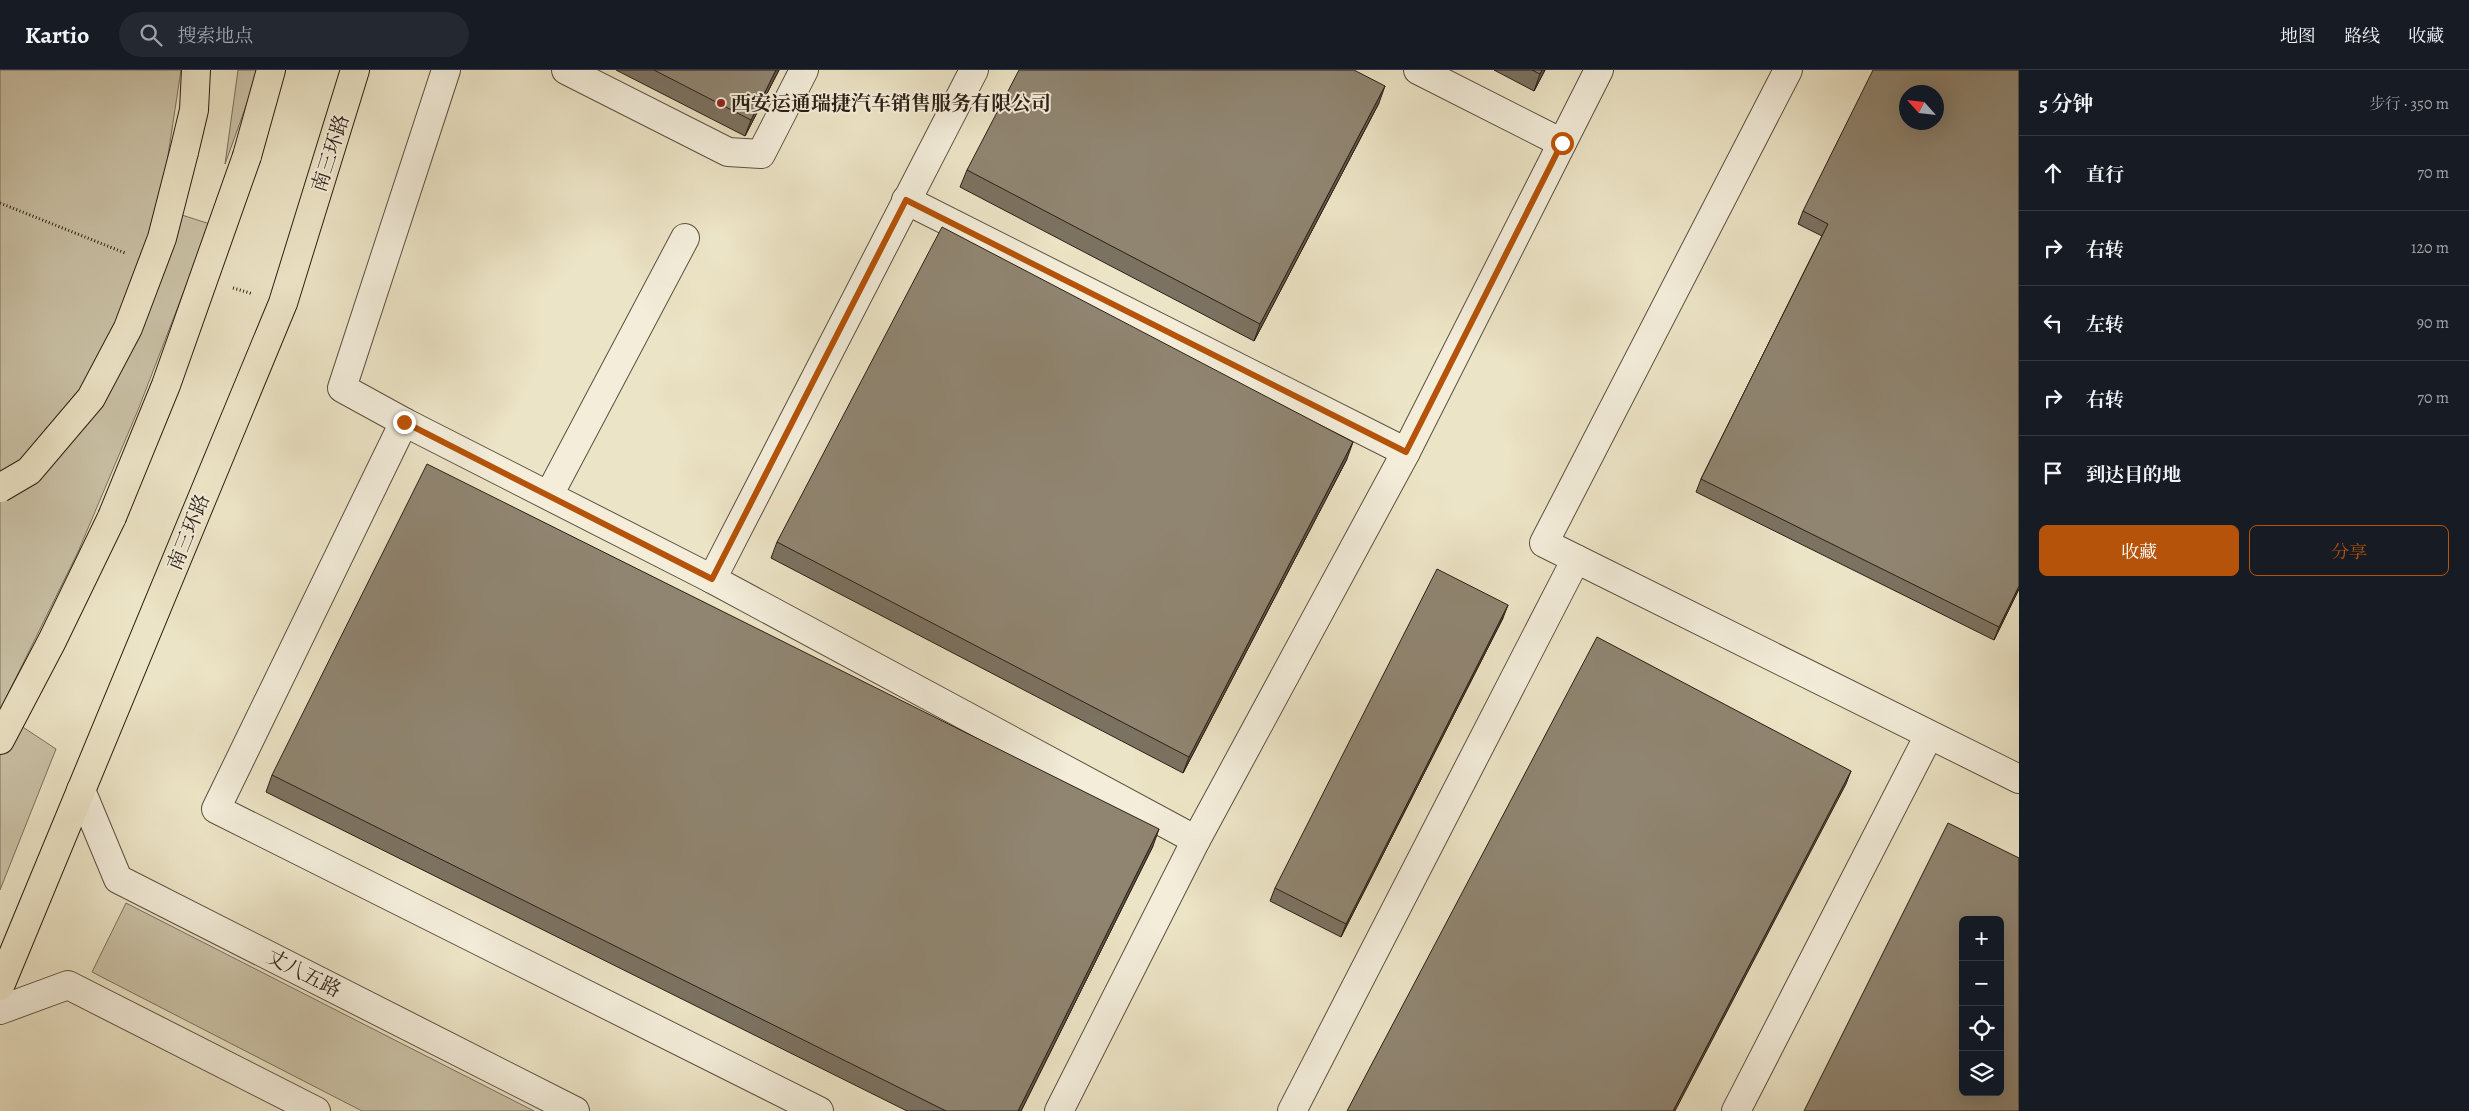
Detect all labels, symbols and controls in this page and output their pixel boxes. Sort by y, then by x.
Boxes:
search box [119,12,469,57]
text: Kartio [25,19,89,51]
icon: search [137,21,165,49]
text: 搜索地点 [177,23,253,49]
text: 地图 [2280,24,2316,48]
text: 路线 [2344,24,2380,48]
text: 收藏 [2408,24,2444,48]
north arrow [1899,85,1944,130]
place label: 西安运通瑞捷汽车销售服务有限公司 [731,90,1051,117]
text: 5 分钟 [2039,90,2094,118]
text: 步行 · 350 m [2369,93,2449,115]
marker: 西安运通瑞捷汽车销售服务有限公司 [715,97,727,109]
street label: 南三环路 [305,111,356,195]
route start [1551,132,1574,155]
icon: ahead [2039,159,2067,187]
text: 直行 [2086,162,2124,188]
text: 70 m [2417,162,2449,184]
icon: right [2039,234,2067,262]
text: 右转 [2086,237,2124,263]
text: 120 m [2411,237,2449,259]
icon: left [2039,309,2067,337]
text: 左转 [2086,312,2124,338]
text: 90 m [2417,312,2449,334]
icon: right [2039,384,2067,412]
text: 右转 [2086,387,2124,413]
text: 70 m [2417,387,2449,409]
route end [393,411,416,434]
icon: arrive [2039,459,2067,487]
text: 到达目的地 [2086,462,2181,488]
street label: 南三环路 [161,490,216,574]
button: 收藏 [2039,525,2239,576]
button: 分享 [2249,525,2449,576]
map controls [1959,916,2004,1096]
button: + [1959,916,2004,961]
street label: 丈八五路 [262,943,346,1004]
button: − [1959,961,2004,1006]
button: locate [1959,1006,2004,1051]
button: layers [1959,1051,2004,1096]

